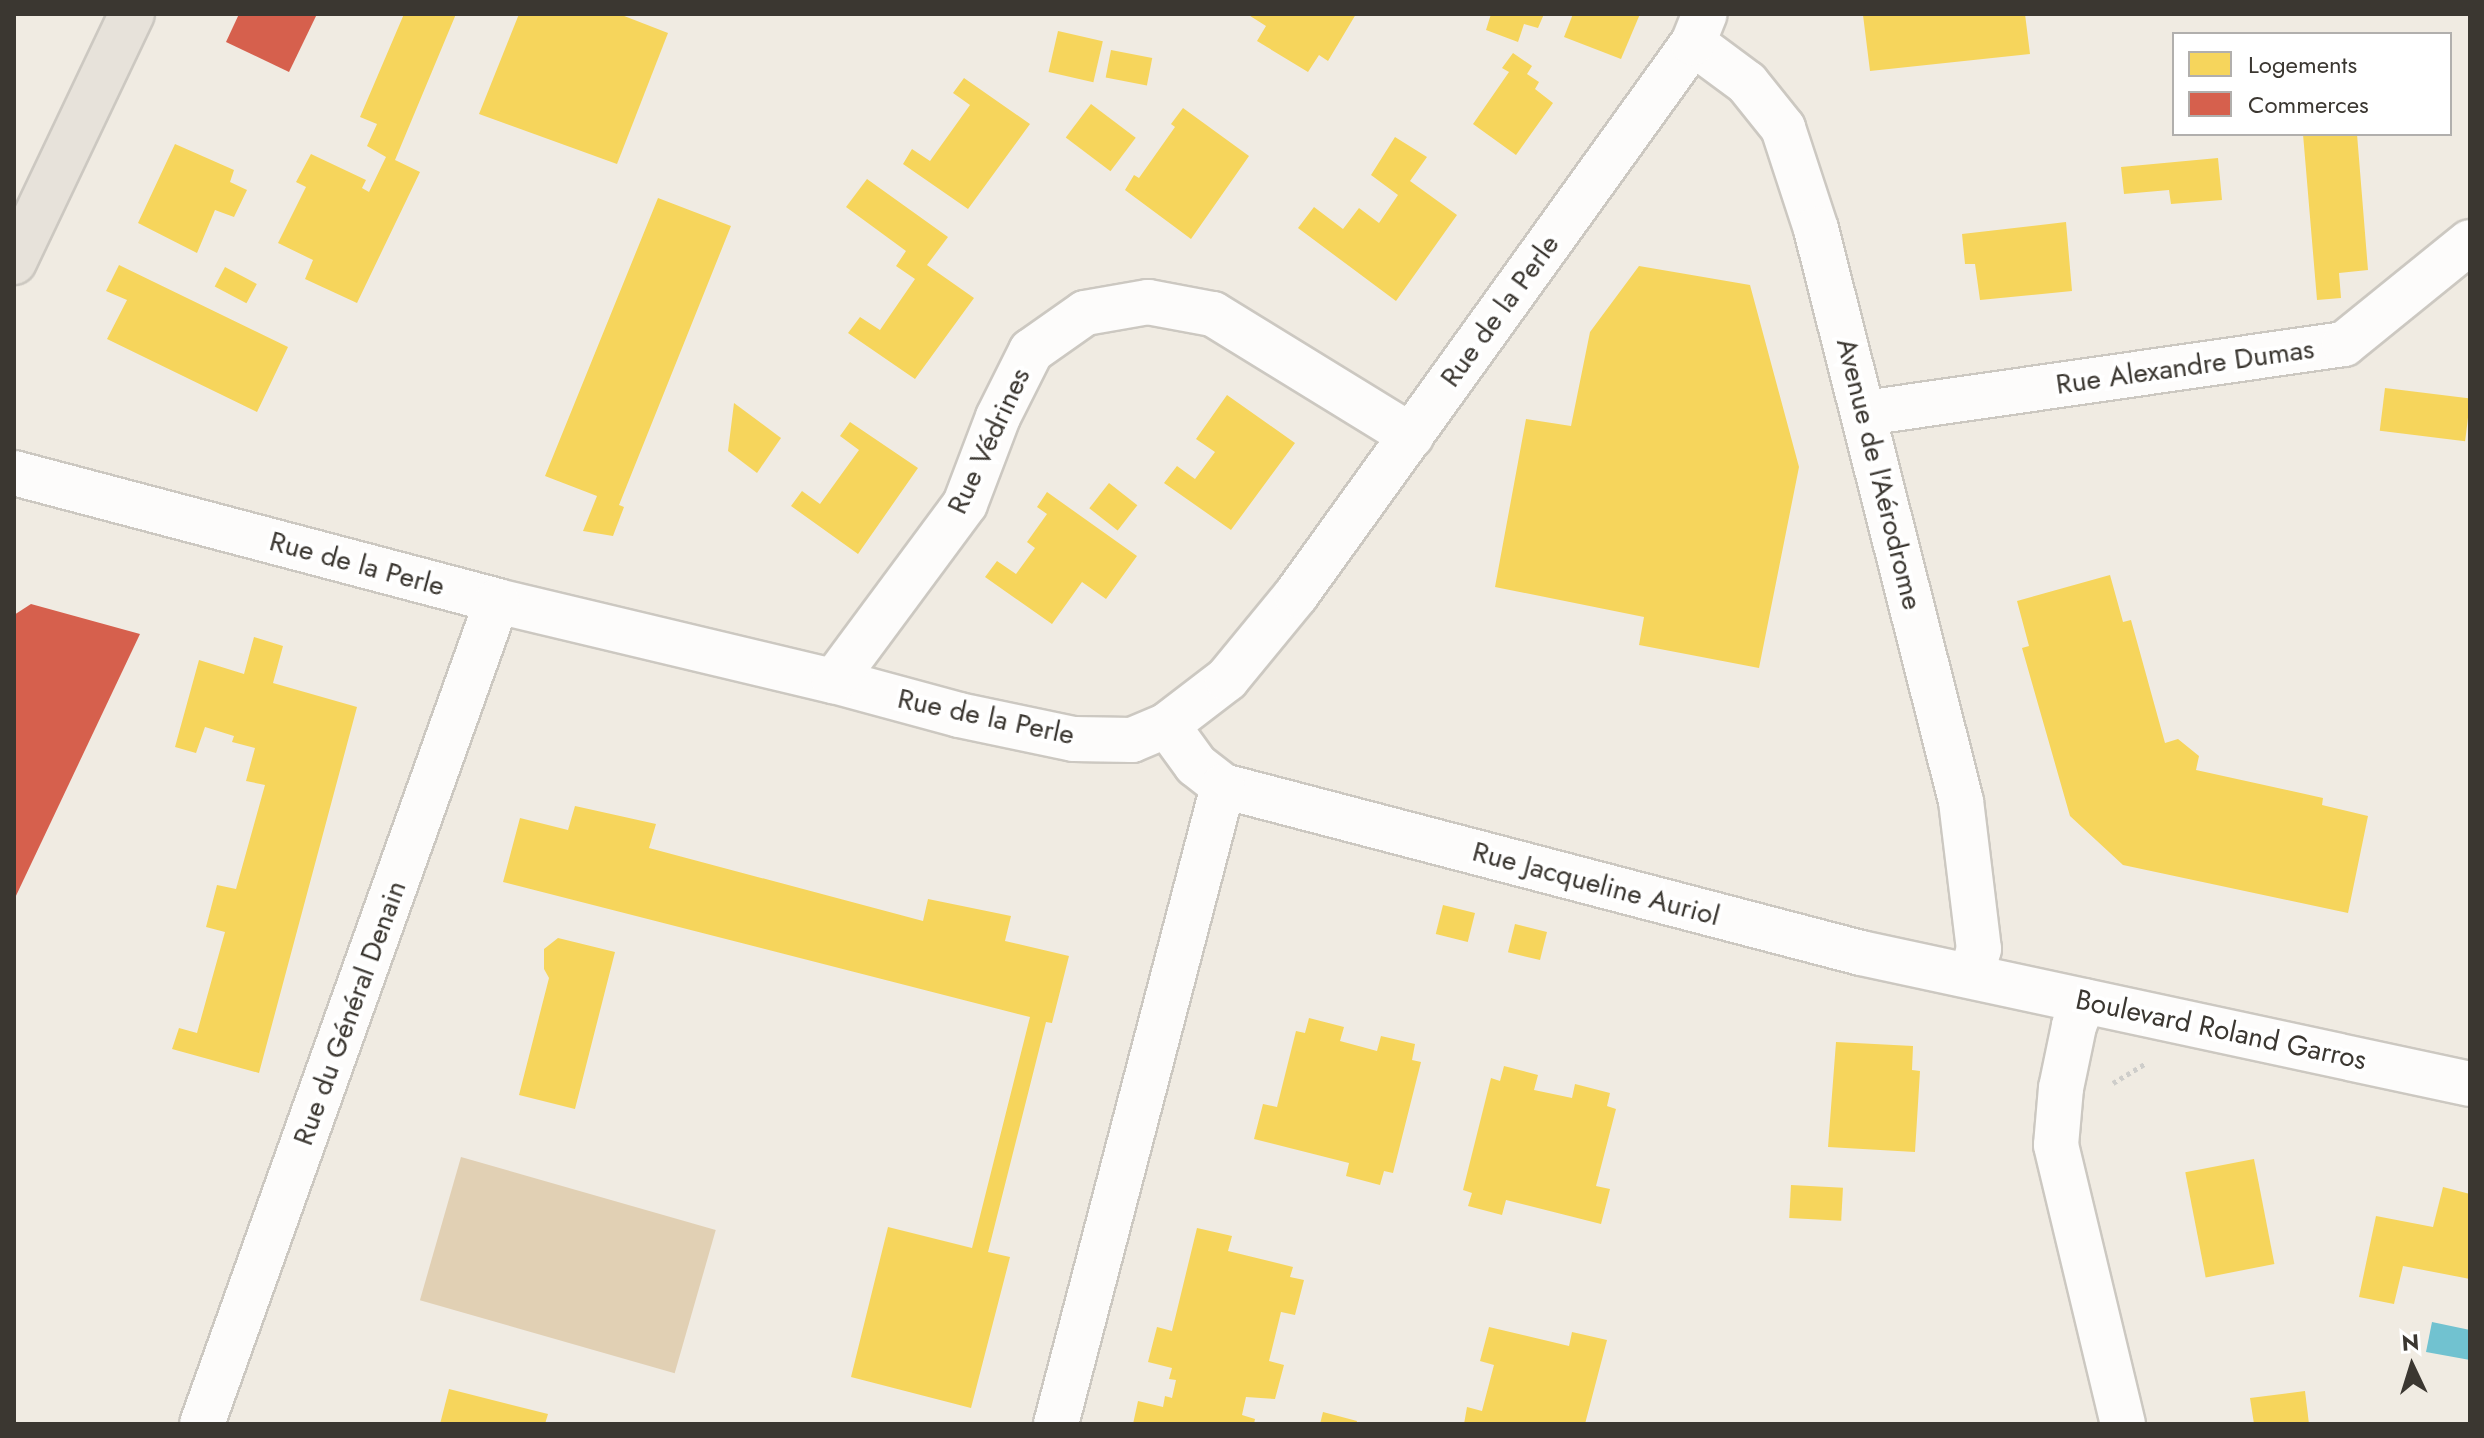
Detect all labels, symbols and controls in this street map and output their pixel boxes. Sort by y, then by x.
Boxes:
legend [2172,32,2452,136]
text: Logements [2248,47,2357,82]
text: Commerces [2248,87,2369,122]
street label: Rue de la Perle [1434,228,1566,394]
street label: Rue Alexandre Dumas [2054,332,2316,402]
street label: Avenue de l'Aérodrome [1829,335,1929,613]
street label: Rue Védrines [941,363,1037,519]
street label: Rue de la Perle [266,525,448,603]
street label: Rue de la Perle [895,682,1077,752]
street label: Rue Jacqueline Auriol [1469,835,1723,933]
street label: Rue du Général Denain [286,876,414,1150]
street label: Boulevard Roland Garros [2073,983,2369,1077]
text: N [2400,1325,2420,1359]
north arrow [2372,1326,2452,1406]

